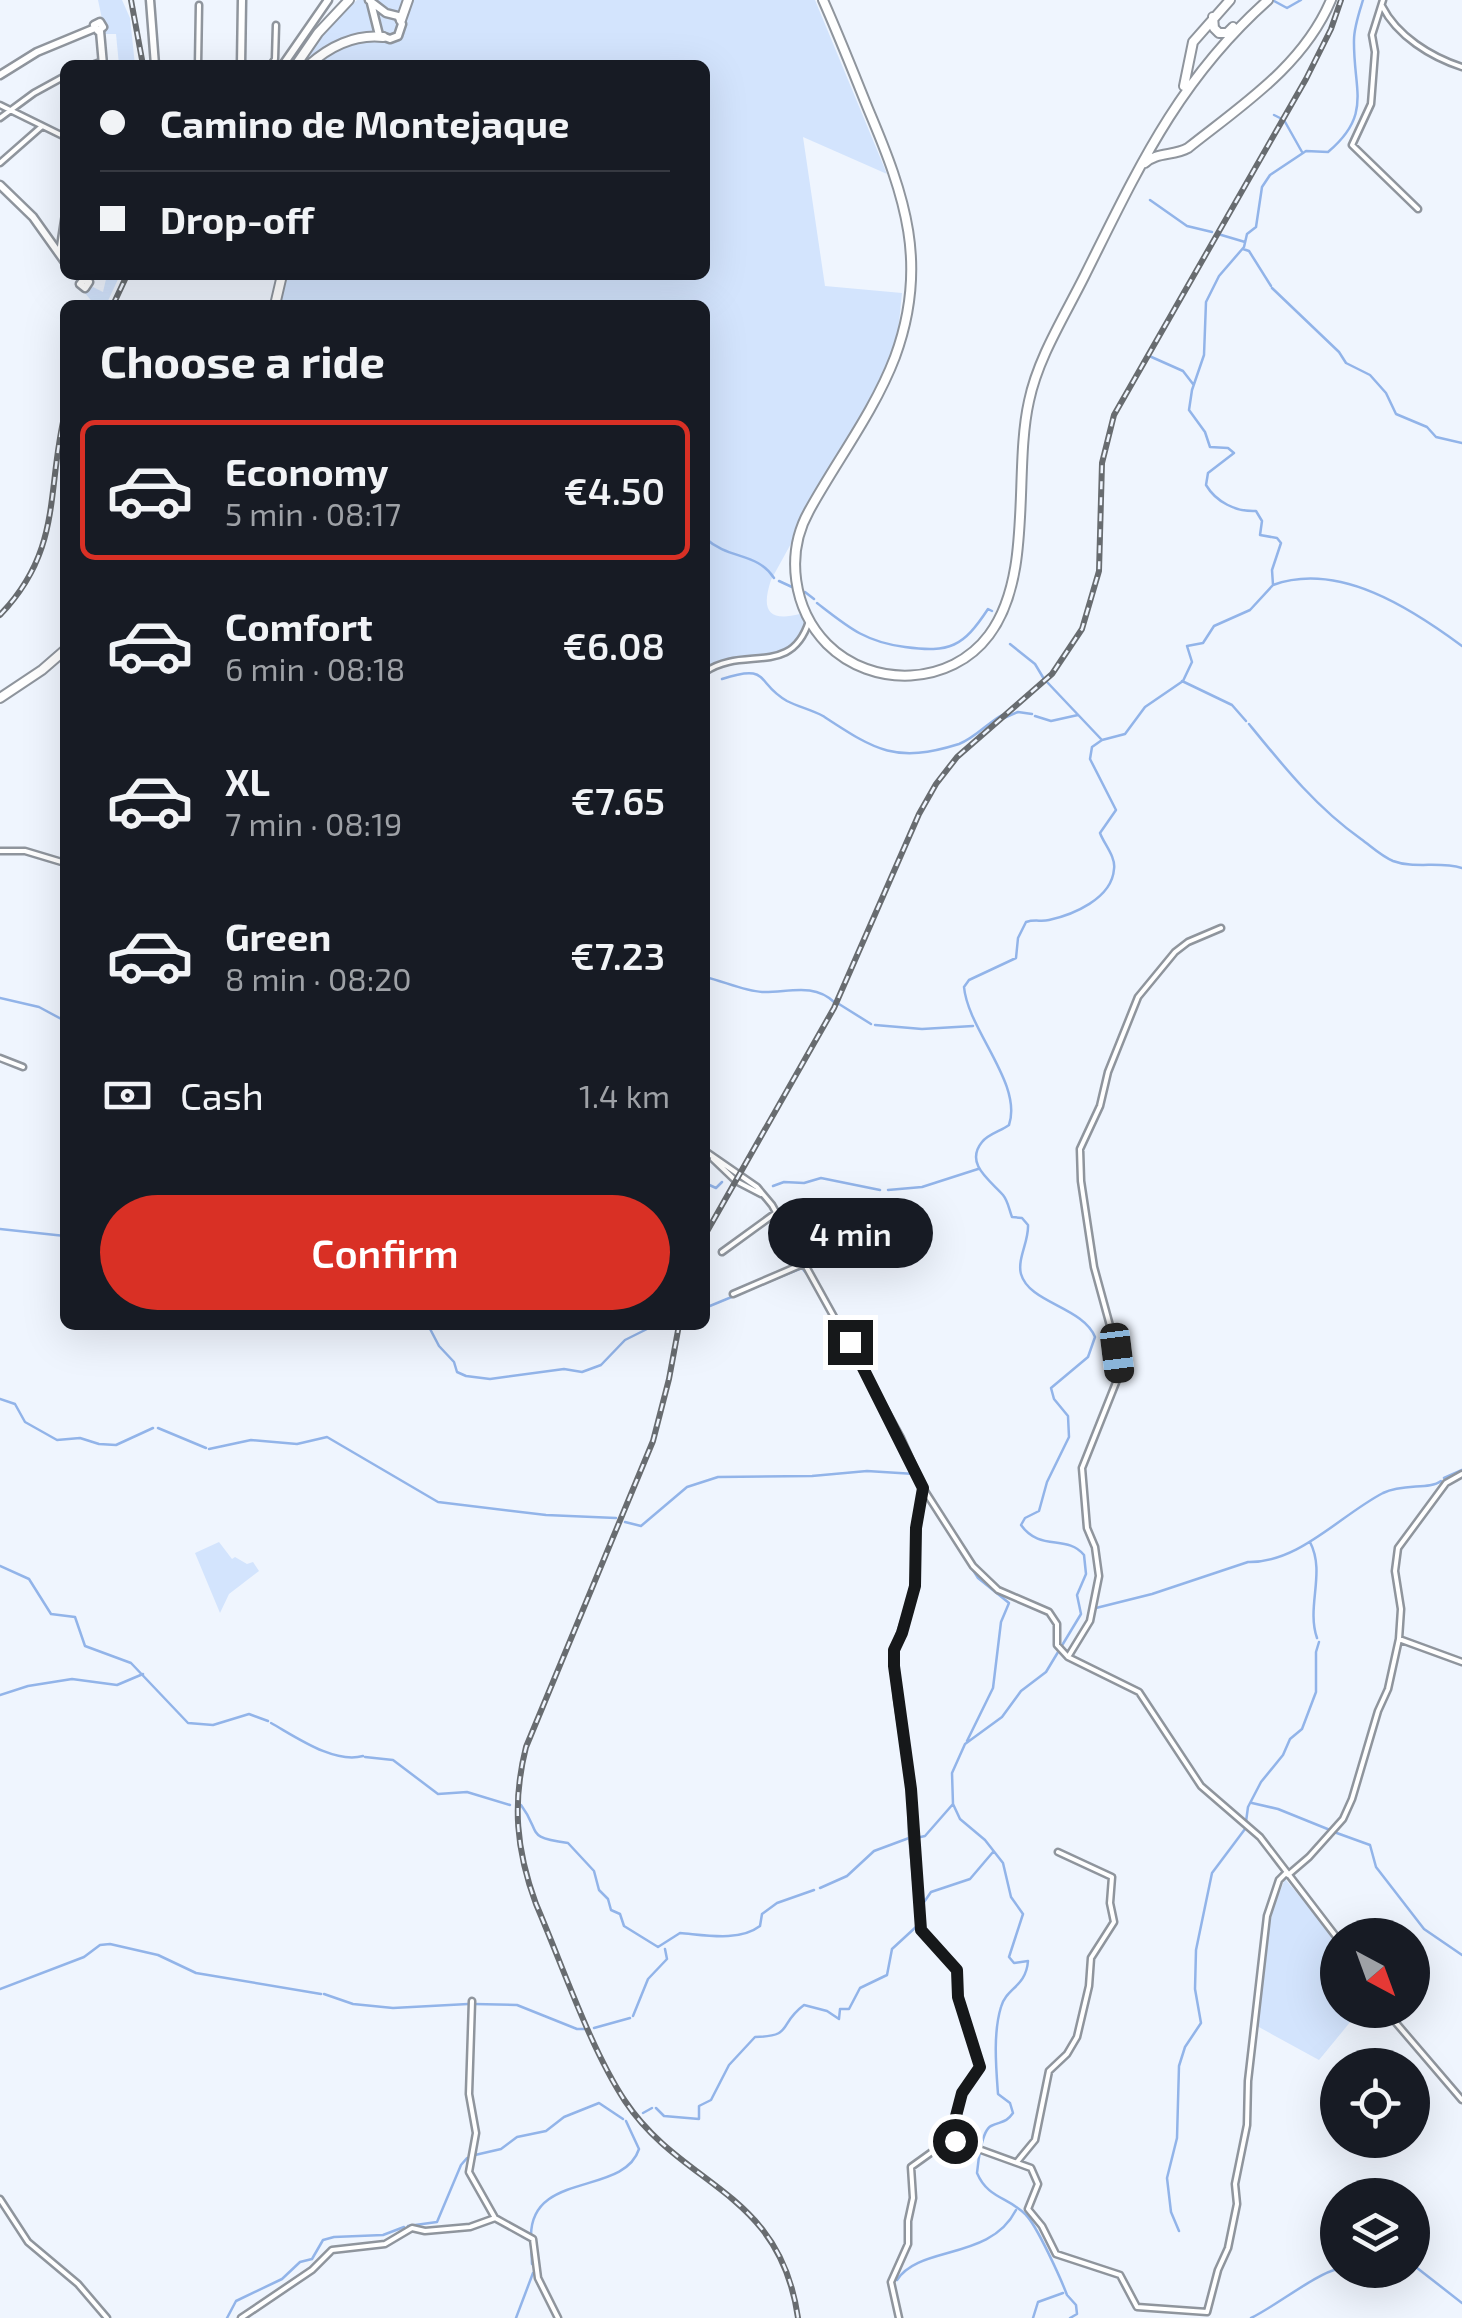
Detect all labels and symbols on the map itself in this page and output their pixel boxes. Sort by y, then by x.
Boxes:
callout: 4 min [768,1197,932,1267]
route end [828,1320,873,1365]
car [1098,1321,1136,1385]
north arrow [1320,1918,1430,2028]
route start [933,2119,978,2164]

